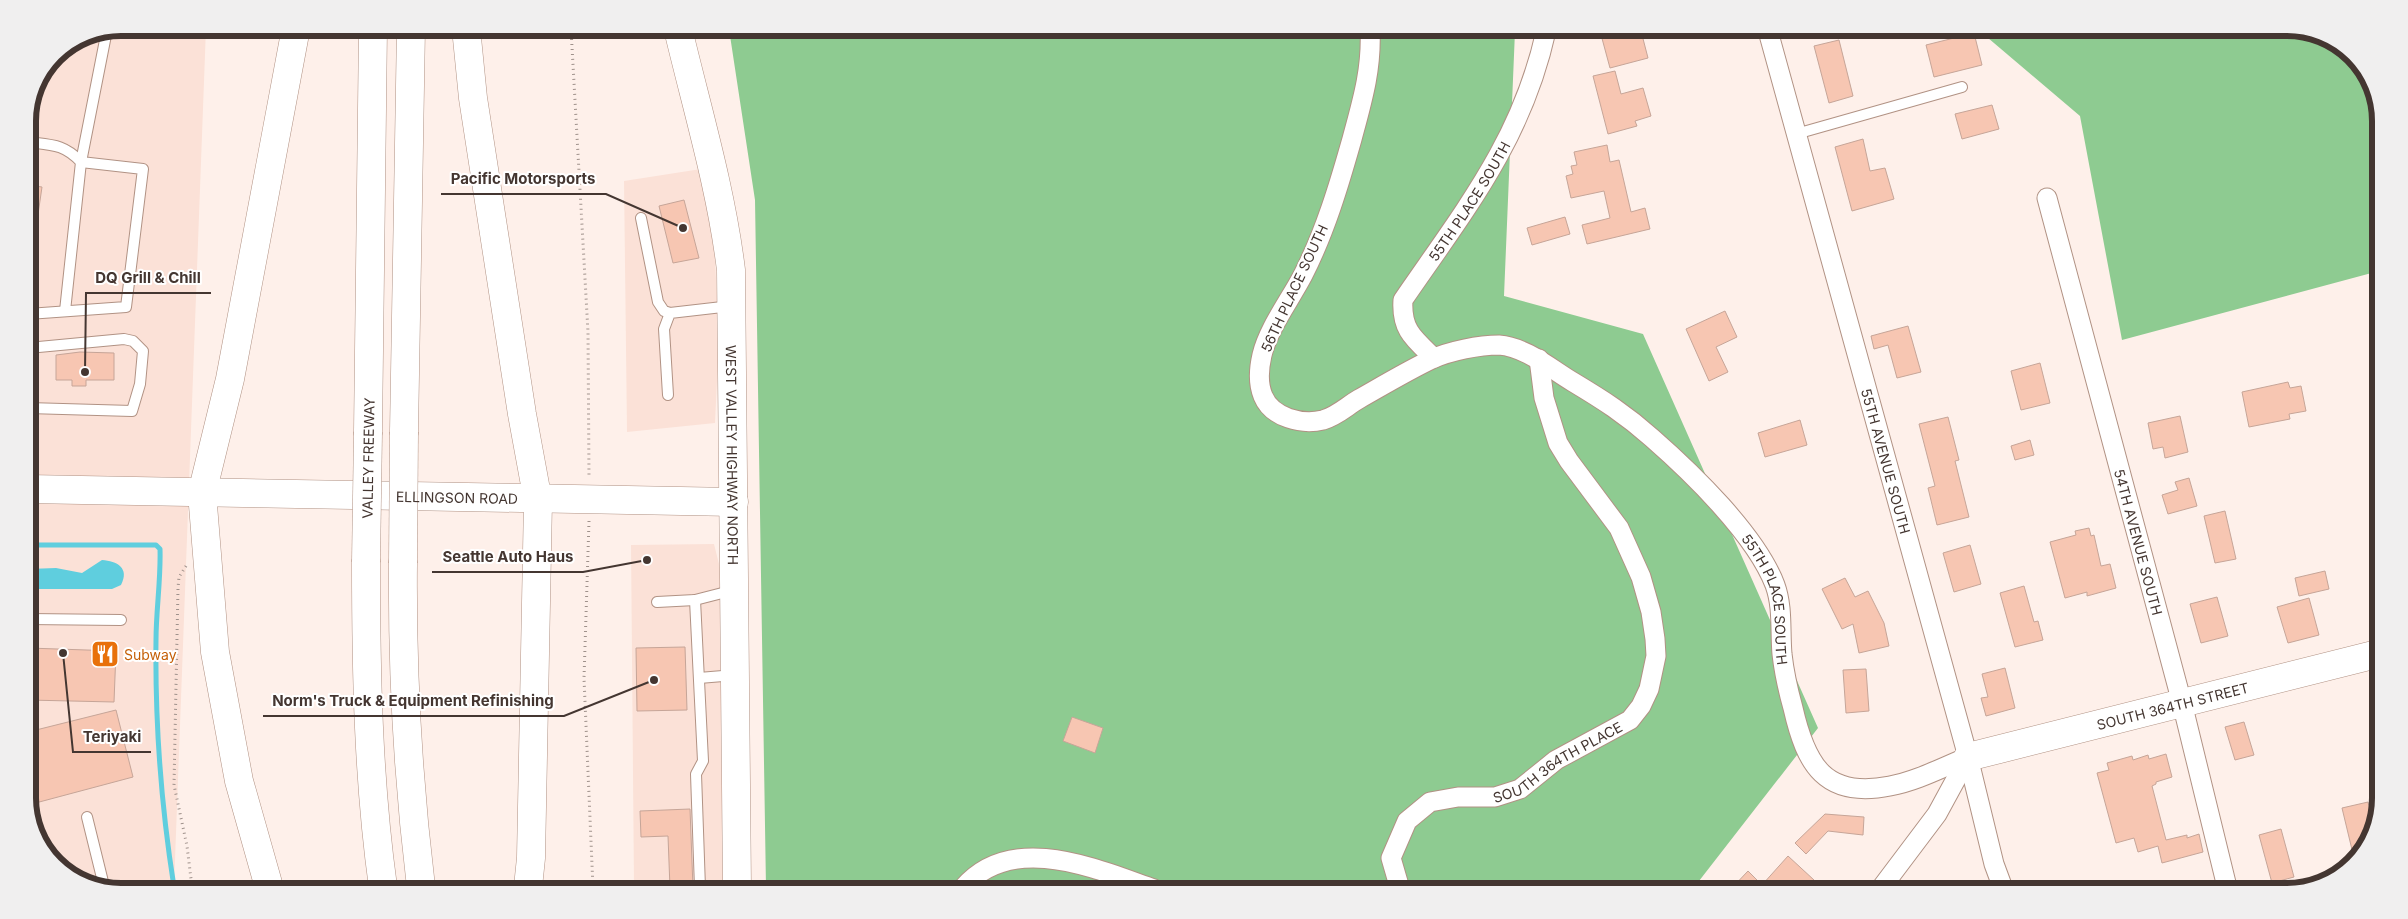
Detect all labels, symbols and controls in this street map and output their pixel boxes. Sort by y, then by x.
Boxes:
street label: 55TH PLACE SOUTH [1424,138,1513,264]
callout: Pacific Motorsports [441,164,606,194]
text: Pacific Motorsports [451,169,595,188]
street label: 56TH PLACE SOUTH [1257,222,1331,354]
callout: DQ Grill & Chill [86,263,211,293]
text: DQ Grill & Chill [95,268,201,287]
street label: WEST VALLEY HIGHWAY NORTH [723,345,742,565]
street label: 55TH AVENUE SOUTH [1858,386,1915,536]
street label: VALLEY FREEWAY [358,397,378,519]
street label: 54TH AVENUE SOUTH [2111,467,2167,617]
street label: ELLINGSON ROAD [396,487,518,507]
street label: 55TH PLACE SOUTH [1739,530,1792,666]
callout: Seattle Auto Haus [432,542,583,572]
text: Seattle Auto Haus [443,547,573,566]
restaurant icon: Subway [90,639,120,669]
place label: Subway [124,646,177,663]
street label: SOUTH 364TH STREET [2095,678,2250,733]
callout: Norm's Truck & Equipment Refinishing [263,686,564,716]
text: Norm's Truck & Equipment Refinishing [272,691,554,710]
street label: SOUTH 364TH PLACE [1491,717,1625,806]
callout: Teriyaki [73,722,151,752]
text: Teriyaki [83,727,141,746]

